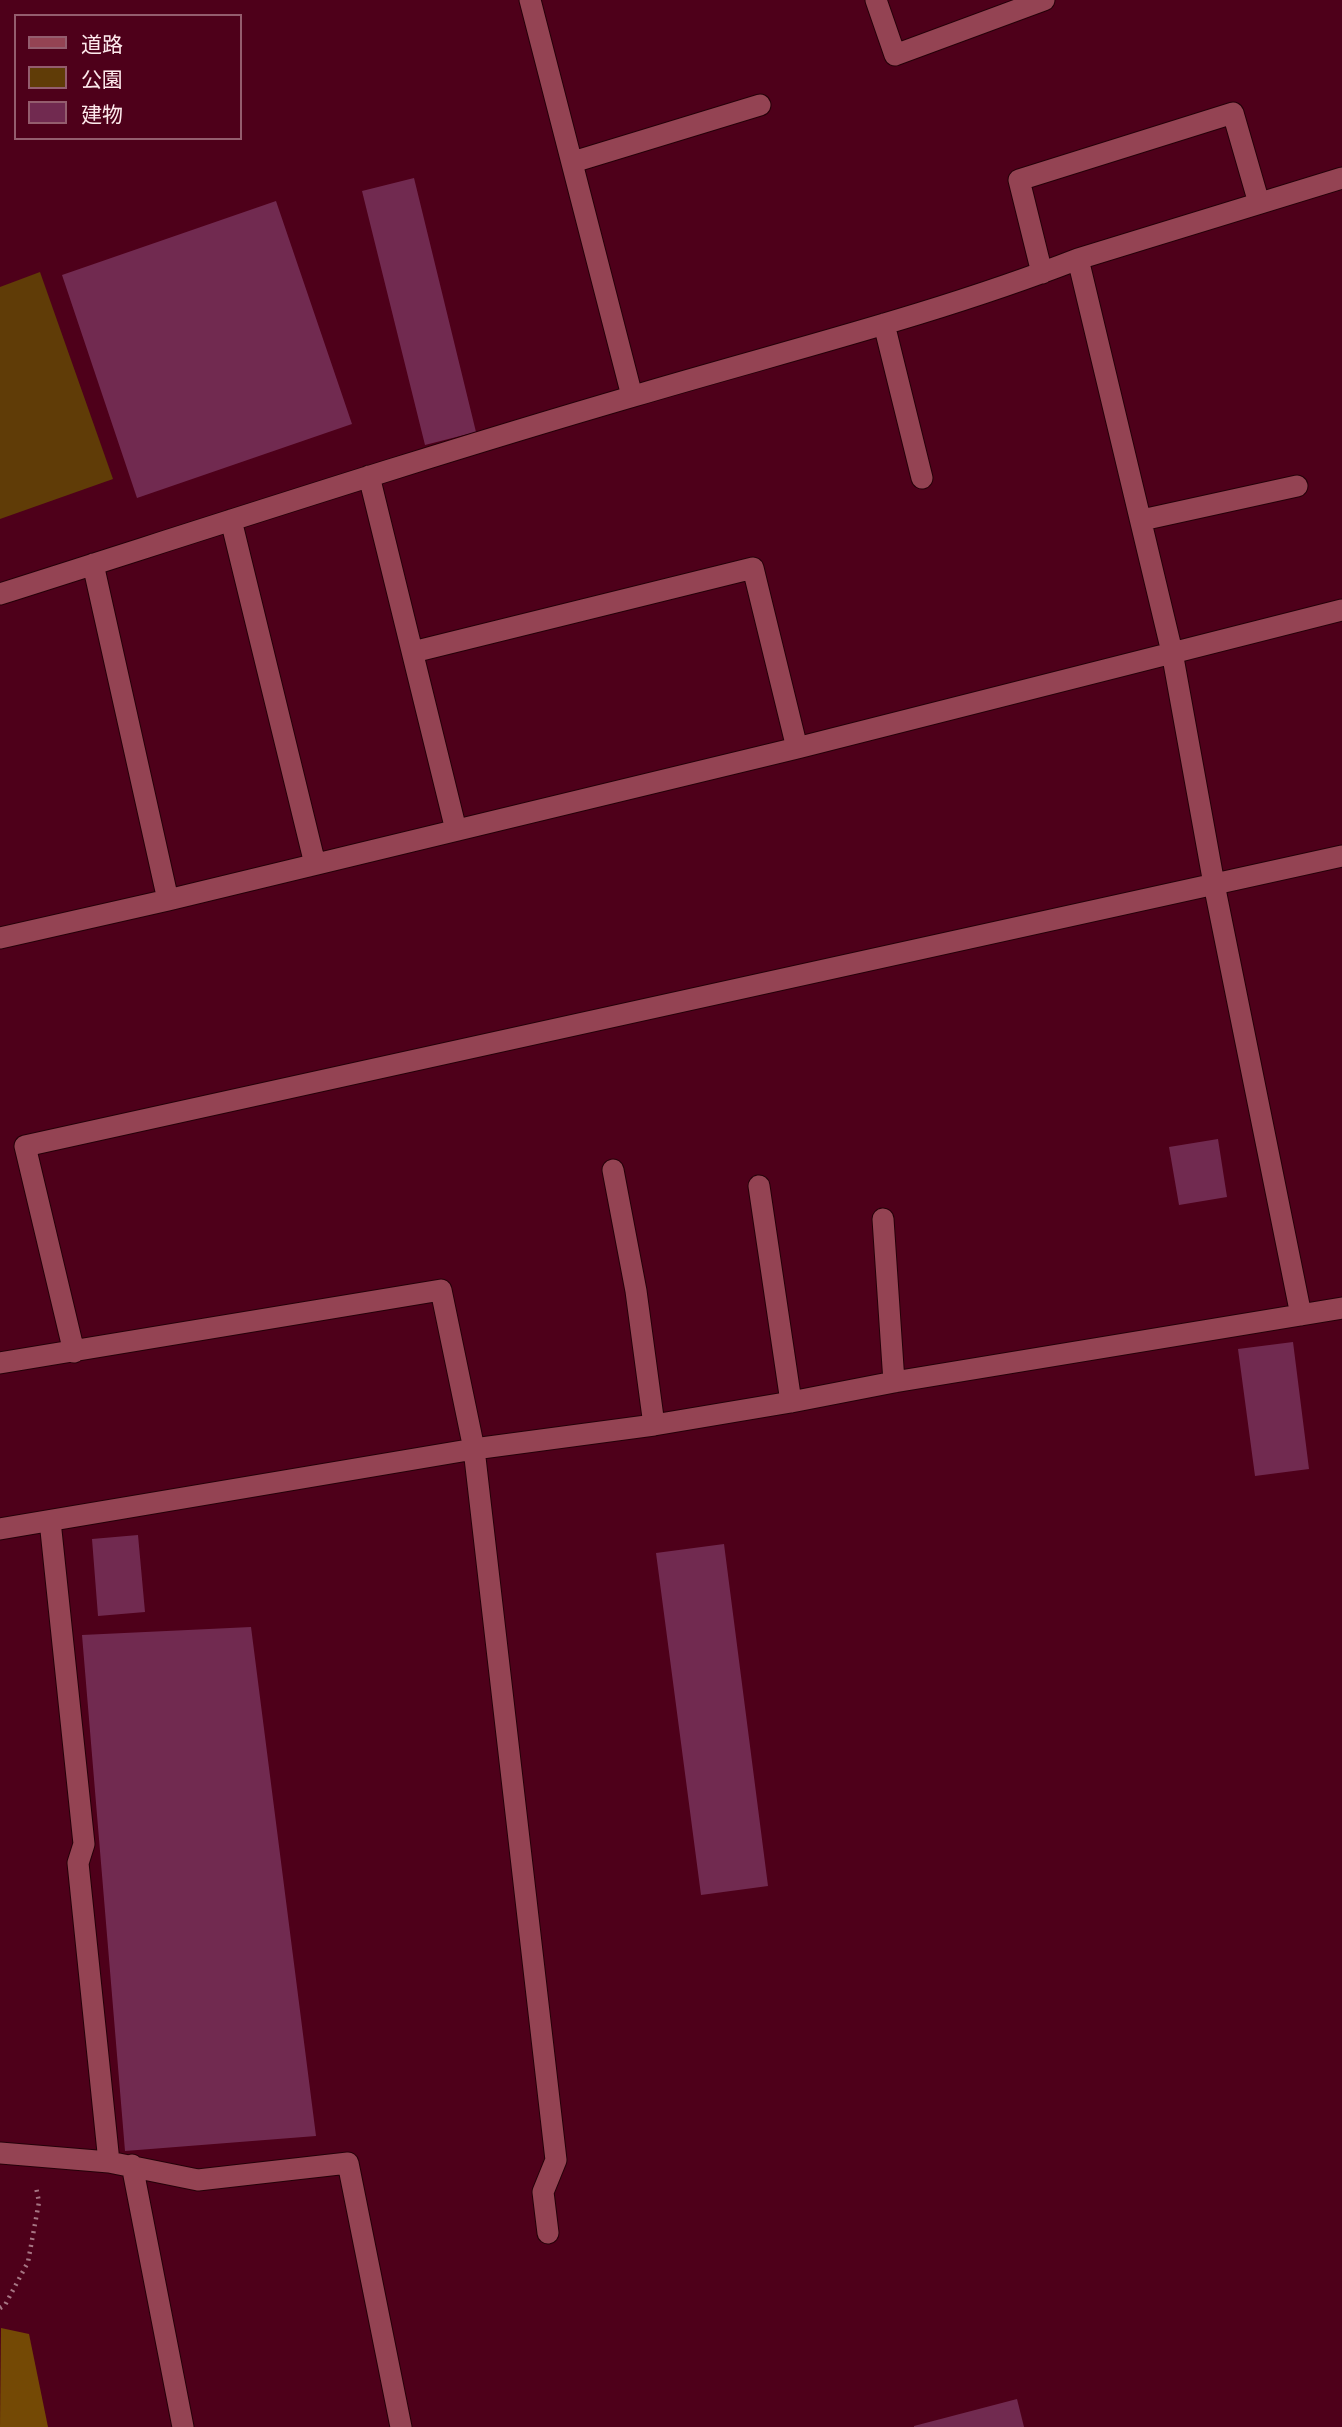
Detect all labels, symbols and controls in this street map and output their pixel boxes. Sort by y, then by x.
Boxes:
legend [14,14,242,140]
text: 道路 [81,33,123,57]
text: 公園 [81,68,123,92]
text: 建物 [81,103,123,127]

